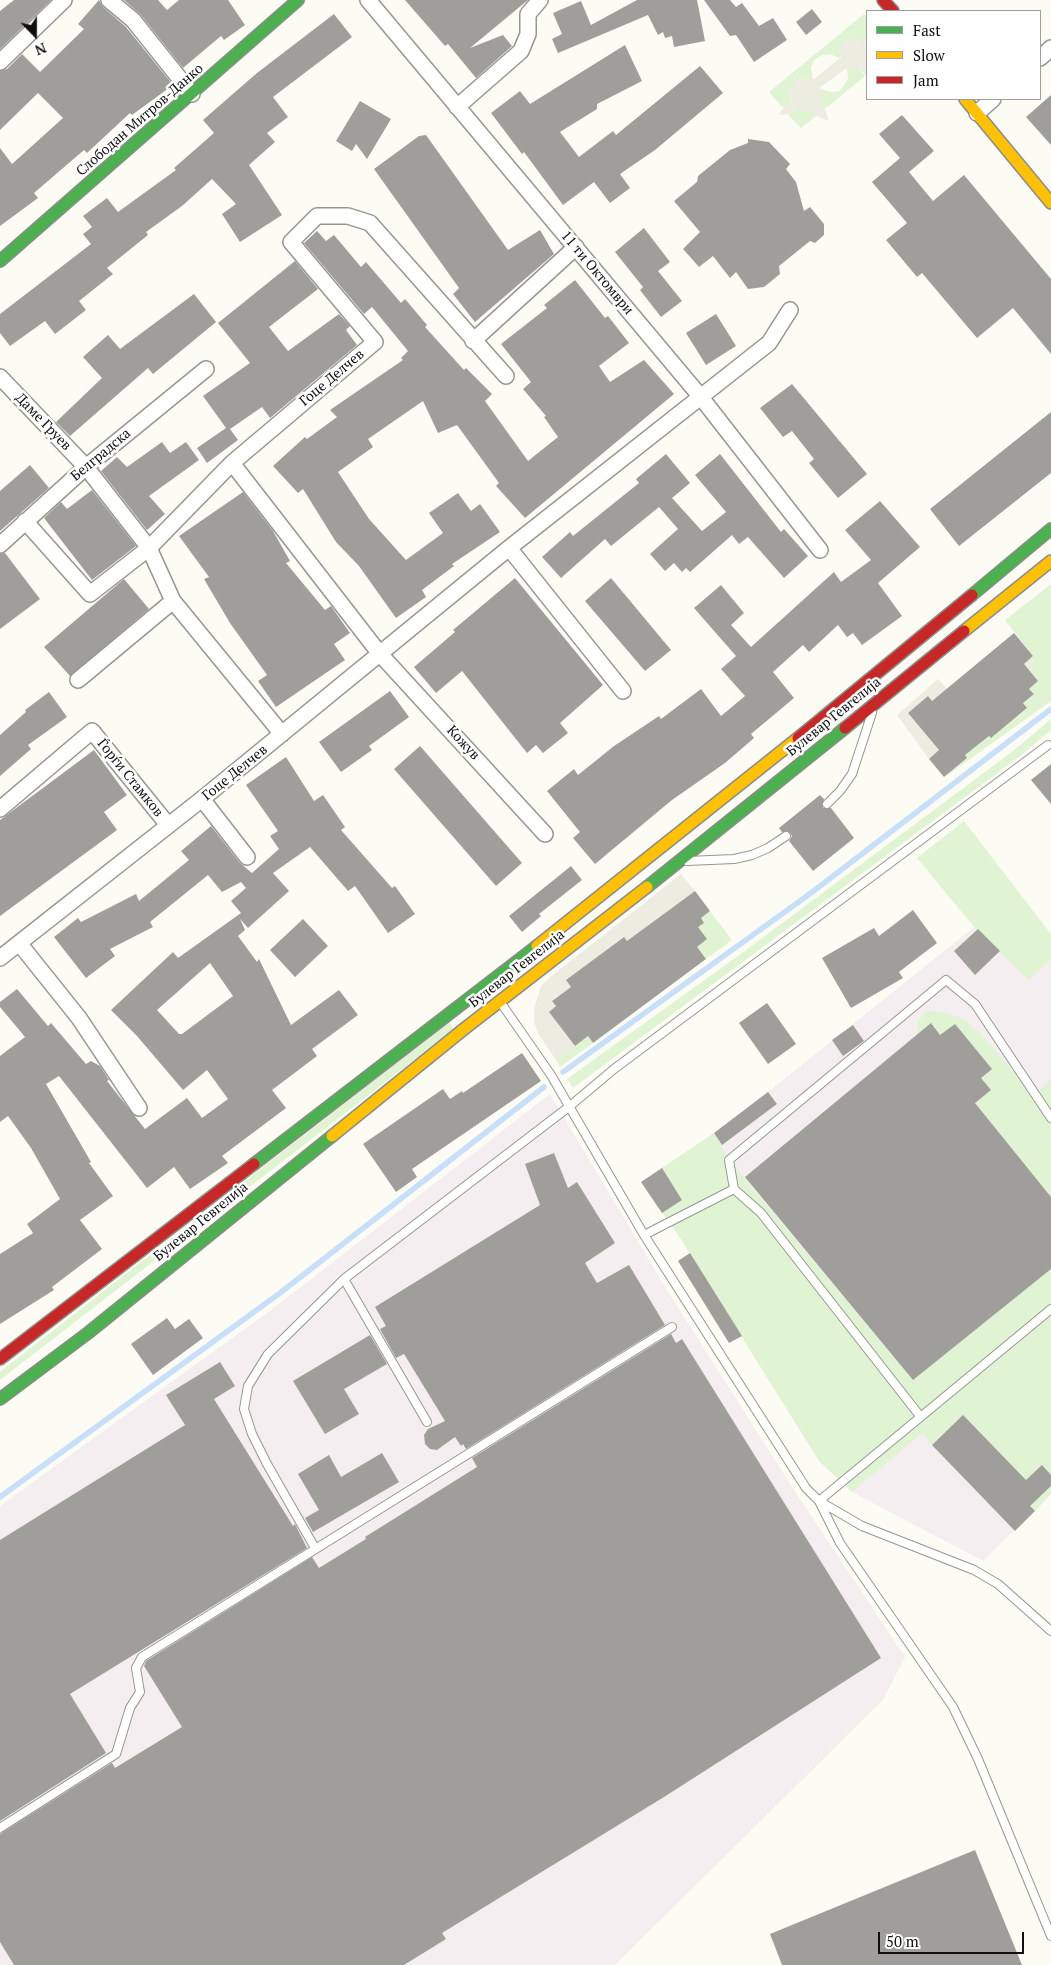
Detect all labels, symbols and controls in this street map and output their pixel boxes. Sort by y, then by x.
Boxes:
north arrow [10,10,60,60]
legend [866,10,1041,100]
text: Fast [913,20,941,40]
text: N [32,39,49,60]
text: Slow [913,45,945,65]
street label: Слободан Митров-Данко [73,60,207,180]
text: Jam [913,70,939,90]
street label: 11 ти Октомври [557,228,637,318]
street label: Гоце Делчев [296,346,368,410]
street label: Даме Груев [12,390,74,454]
street label: Белградска [68,425,134,485]
street label: Булевар Гевгелија [783,674,885,760]
street label: Кожув [443,722,483,764]
street label: Ѓорѓи Стамков [93,736,167,820]
street label: Гоце Делчев [199,742,271,804]
street label: Булевар Гевгелија [466,927,568,1011]
street label: Булевар Гевгелија [150,1179,252,1265]
scale bar [881,1922,1027,1954]
text: 50 m [886,1931,919,1951]

